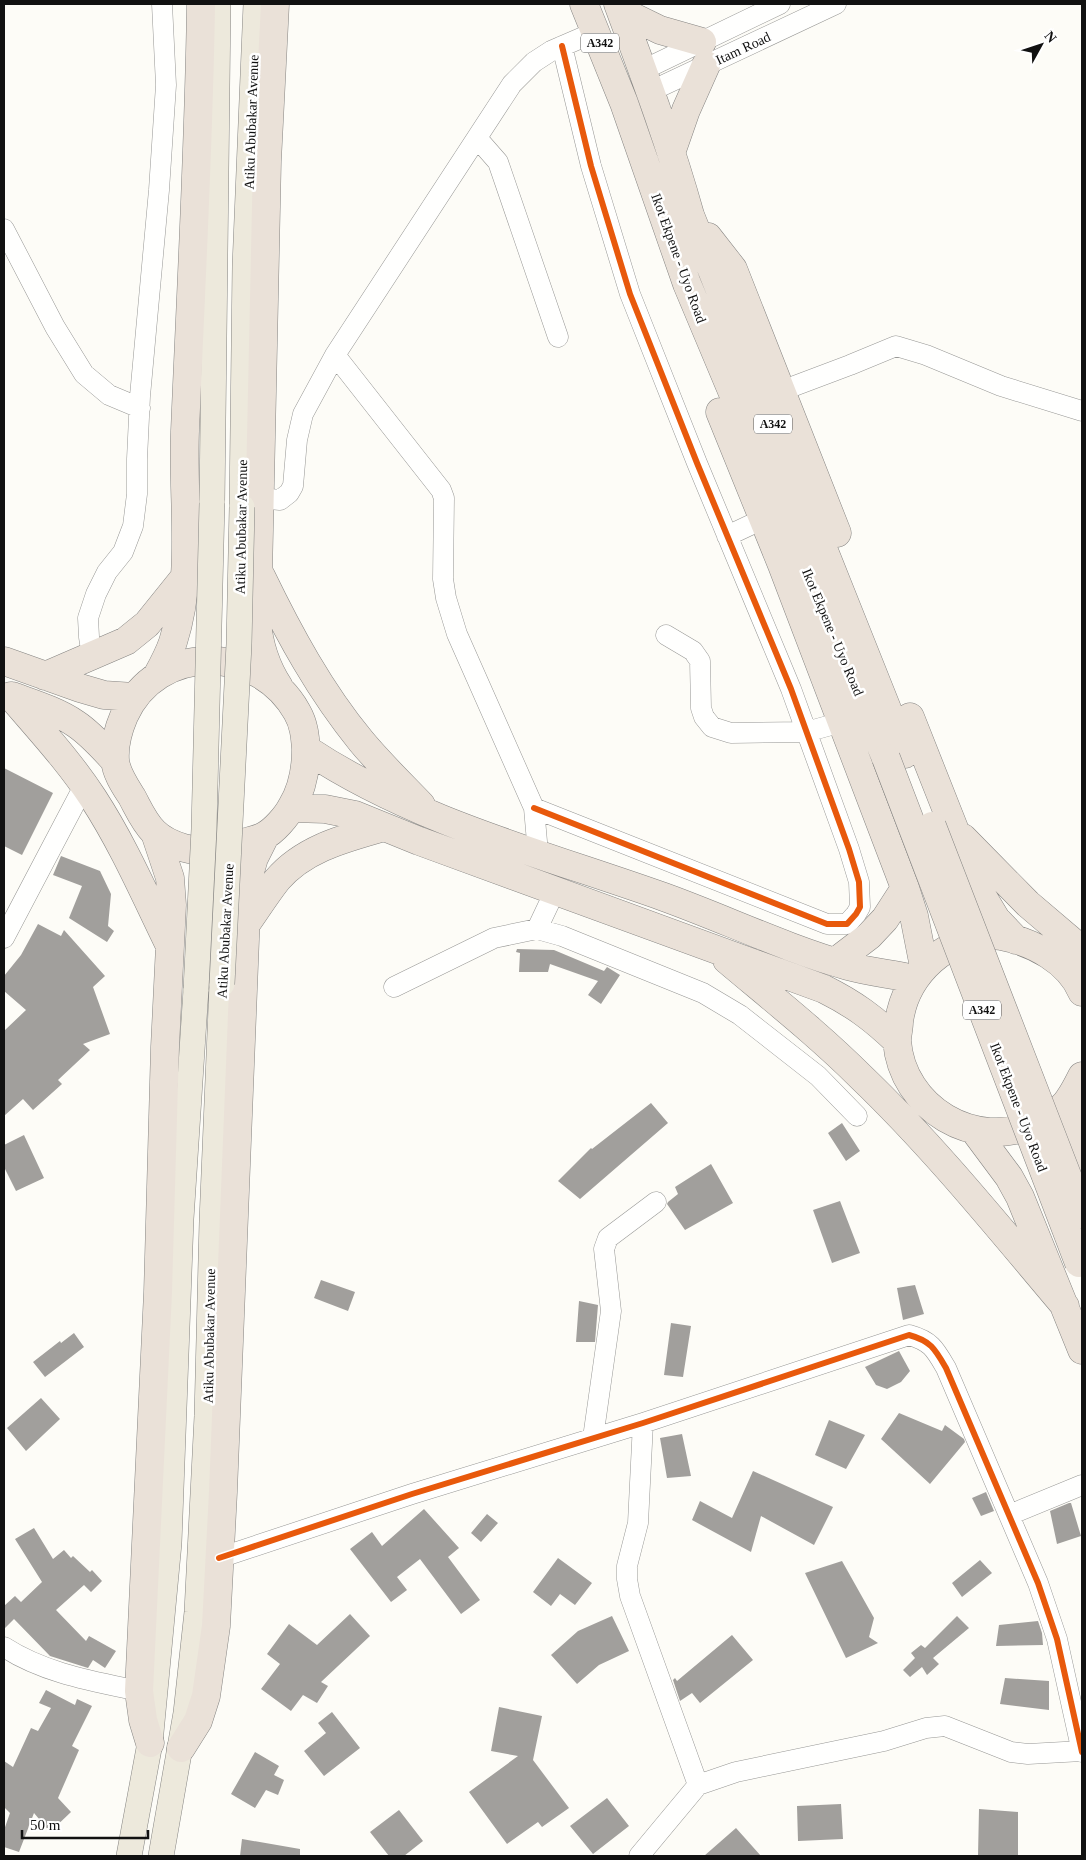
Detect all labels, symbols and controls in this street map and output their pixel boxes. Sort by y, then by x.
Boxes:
north arrow [1016,20,1066,70]
text: N [1042,28,1060,46]
street label: Itam Road [713,29,773,68]
road number: A342 [581,34,619,52]
street label: Atiku Abubakar Avenue [242,54,261,190]
street label: Ikot Ekpene - Uyo Road [648,191,709,325]
road number: A342 [754,414,792,434]
street label: Atiku Abubakar Avenue [233,459,250,595]
street label: Ikot Ekpene - Uyo Road [799,566,866,698]
street label: Atiku Abubakar Avenue [214,863,237,999]
road number: A342 [963,1000,1001,1020]
street label: Ikot Ekpene - Uyo Road [987,1041,1050,1174]
street label: Atiku Abubakar Avenue [201,1268,218,1404]
scale bar [22,1808,149,1840]
text: 50 m [30,1817,61,1833]

